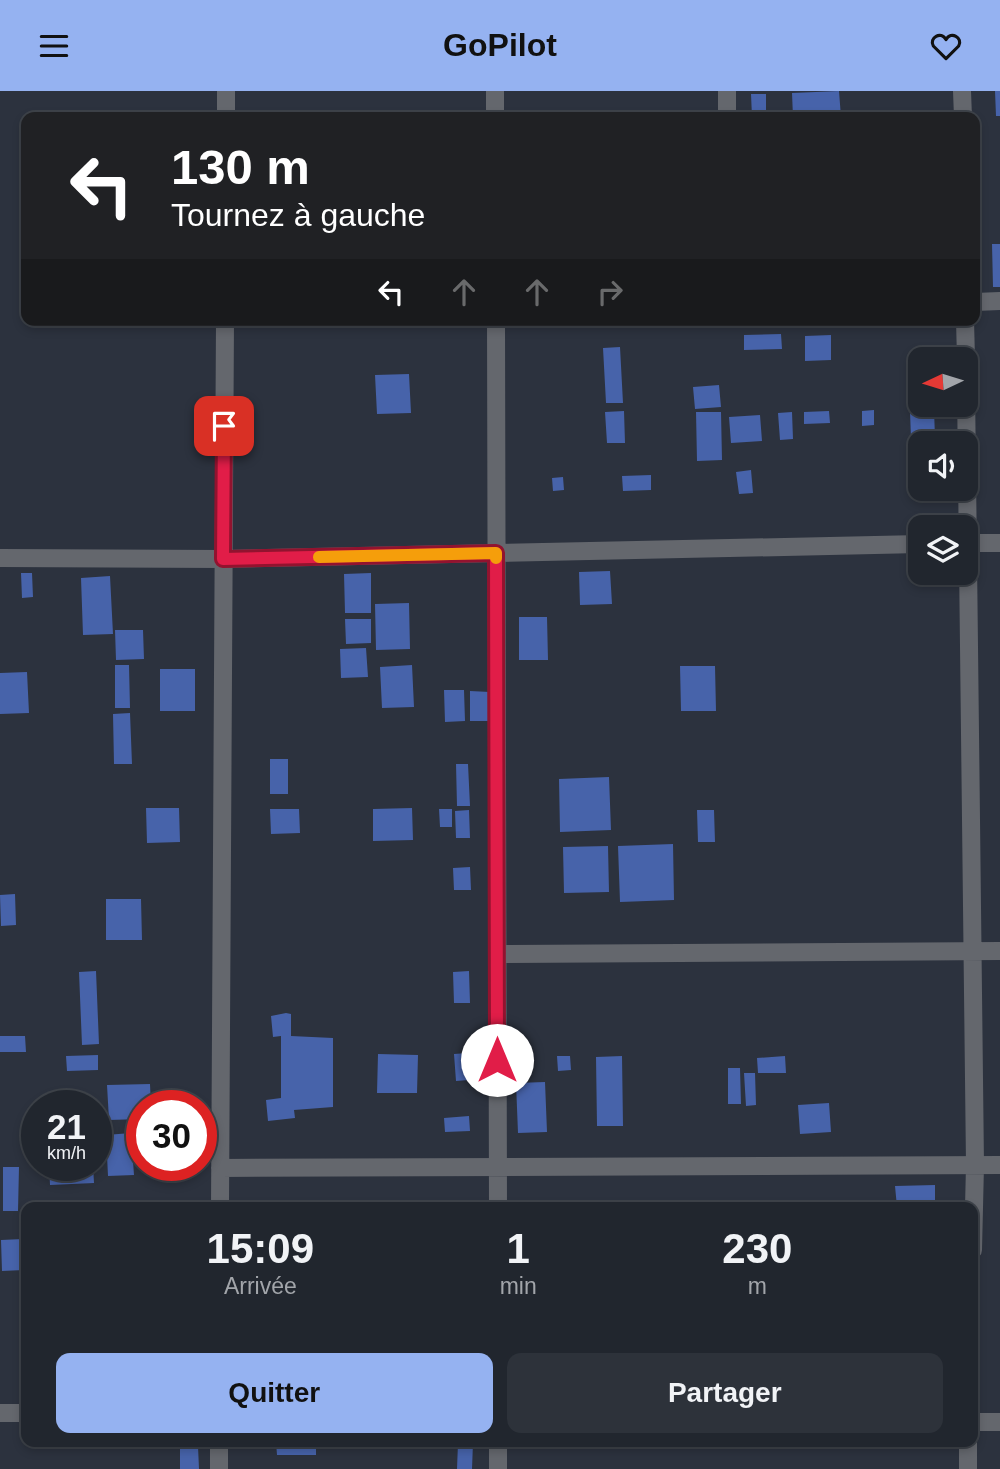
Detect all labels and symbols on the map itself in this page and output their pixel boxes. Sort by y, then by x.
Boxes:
north arrow [908,347,978,417]
pin [194,396,254,456]
position arrow [460,1023,534,1097]
speed limit sign: 30 [126,1090,217,1181]

